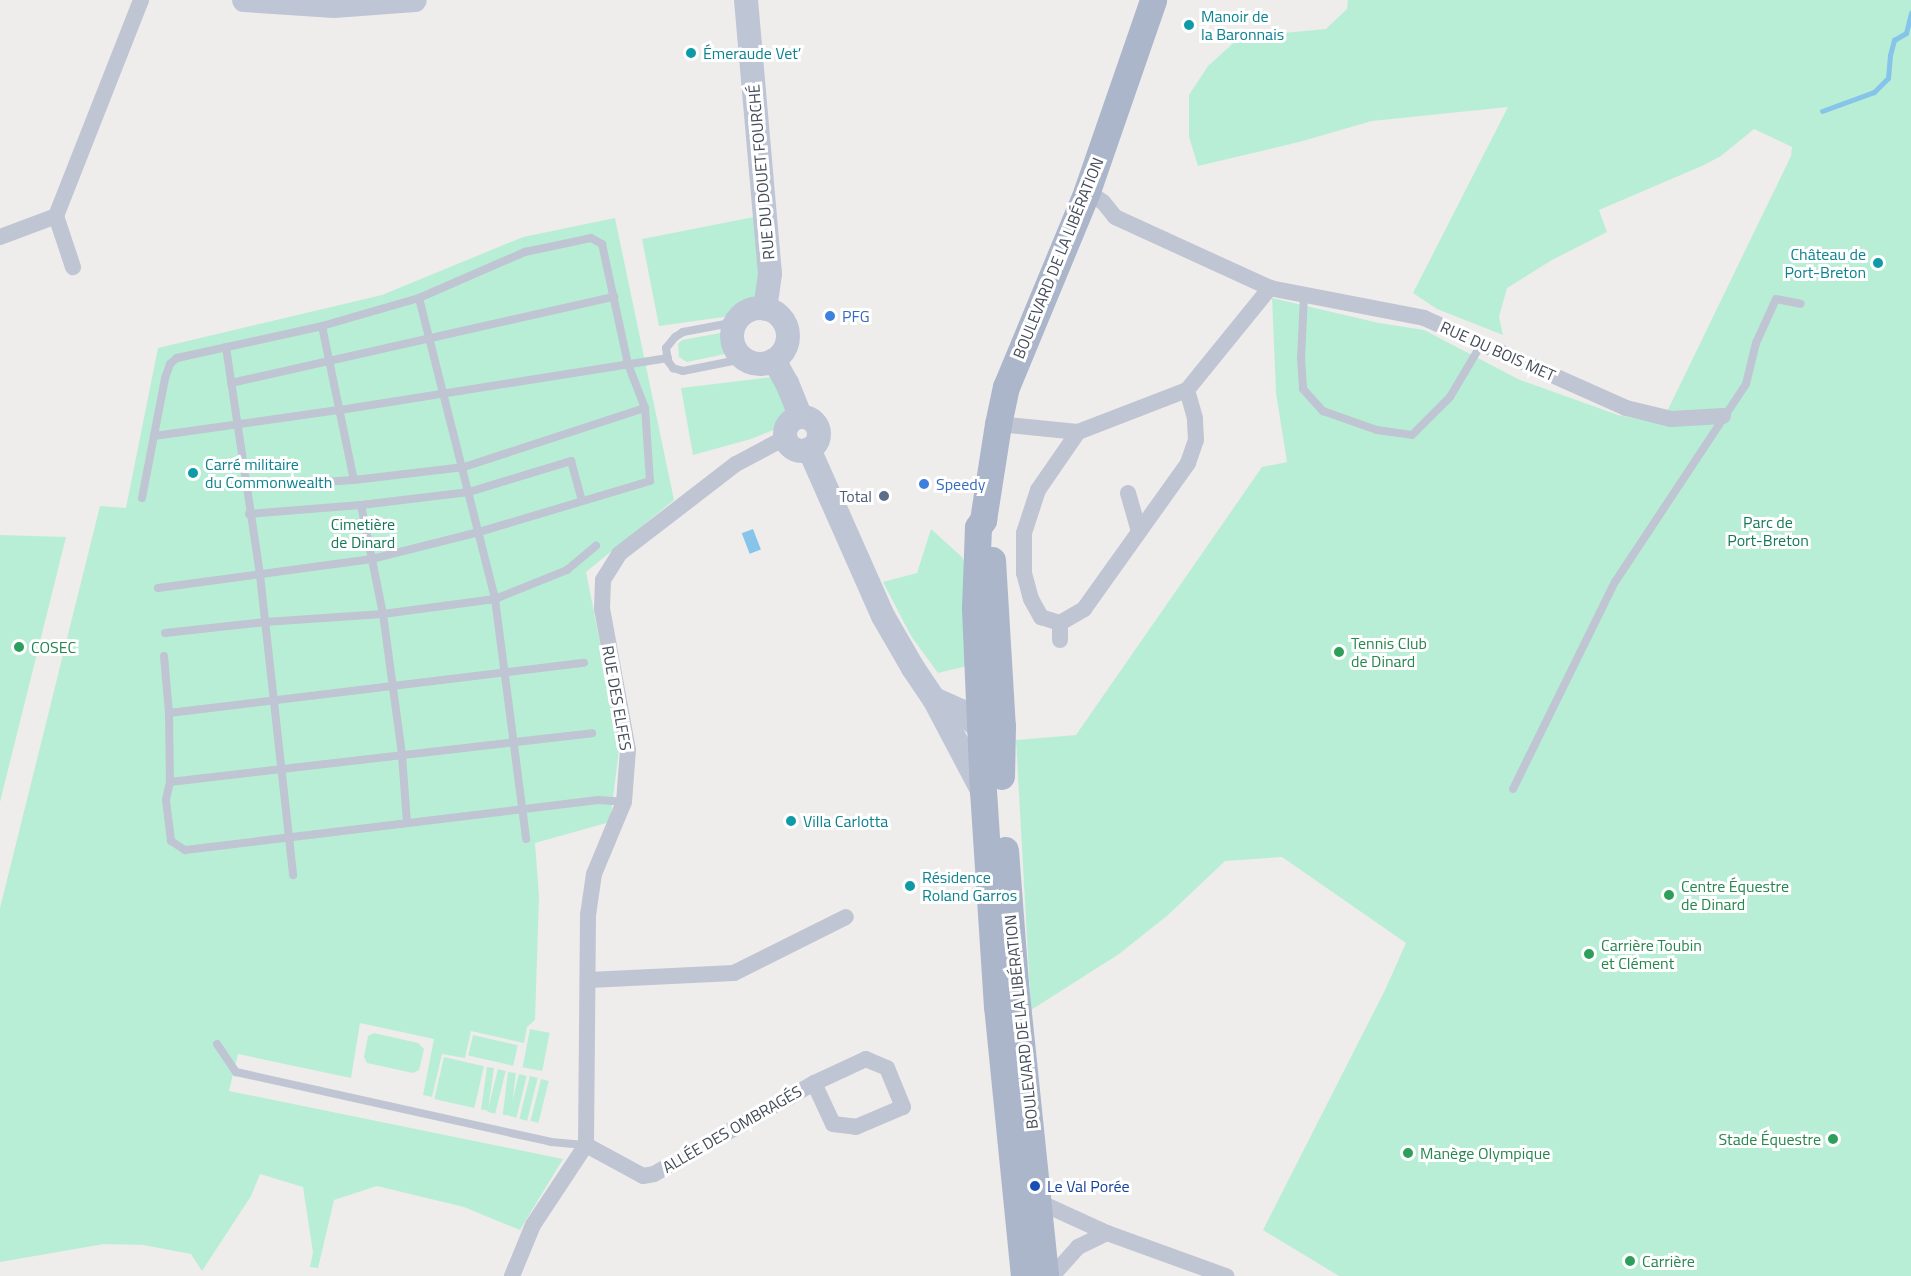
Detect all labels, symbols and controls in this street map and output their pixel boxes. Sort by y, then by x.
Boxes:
place label: Manoir de la Baronnais [1201,6,1284,44]
marker: Manoir de la Baronnais [1182,18,1196,32]
place label: Émeraude Vet’ [703,43,801,63]
marker: Émeraude Vet’ [684,46,698,60]
street label: RUE DU DOUET FOURCHÉ [744,84,778,260]
street label: BOULEVARD DE LA LIBÉRATION [1009,155,1107,361]
place label: Château de Port-Breton [1784,244,1866,282]
marker: Château de Port-Breton [1871,256,1885,270]
place label: PFG [842,306,870,326]
marker: PFG [823,309,837,323]
street label: RUE DU BOIS MET [1437,317,1559,385]
place label: Carré militaire du Commonwealth [205,454,332,492]
marker: Carré militaire du Commonwealth [186,466,200,480]
place label: Speedy [936,474,985,494]
marker: Speedy [917,477,931,491]
place label: Total [839,486,872,506]
marker: Total [877,489,891,503]
park label: Parc de Port-Breton [1727,512,1809,550]
park label: Cimetière de Dinard [331,514,395,552]
place label: Tennis Club de Dinard [1351,633,1427,671]
place label: COSEC [31,637,76,657]
marker: COSEC [12,640,26,654]
street label: RUE DES ELFES [598,644,636,752]
marker: Tennis Club de Dinard [1332,645,1346,659]
place label: Villa Carlotta [803,811,888,831]
marker: Villa Carlotta [784,814,798,828]
place label: Résidence Roland Garros [922,867,1017,905]
place label: Centre Équestre de Dinard [1681,876,1789,914]
marker: Résidence Roland Garros [903,879,917,893]
marker: Centre Équestre de Dinard [1662,888,1676,902]
street label: BOULEVARD DE LA LIBÉRATION [1000,914,1042,1130]
place label: Carrière Toubin et Clément [1601,935,1702,973]
marker: Carrière Toubin et Clément [1582,947,1596,961]
street label: ALLÉE DES OMBRAGÉS [659,1081,805,1177]
place label: Stade Équestre [1719,1129,1821,1149]
marker: Stade Équestre [1826,1132,1840,1146]
place label: Manège Olympique [1420,1143,1550,1163]
marker: Manège Olympique [1401,1146,1415,1160]
place label: Le Val Porée [1047,1176,1130,1196]
marker: Le Val Porée [1028,1179,1042,1193]
place label: Carrière [1642,1251,1695,1271]
marker: Carrière [1623,1254,1637,1268]

